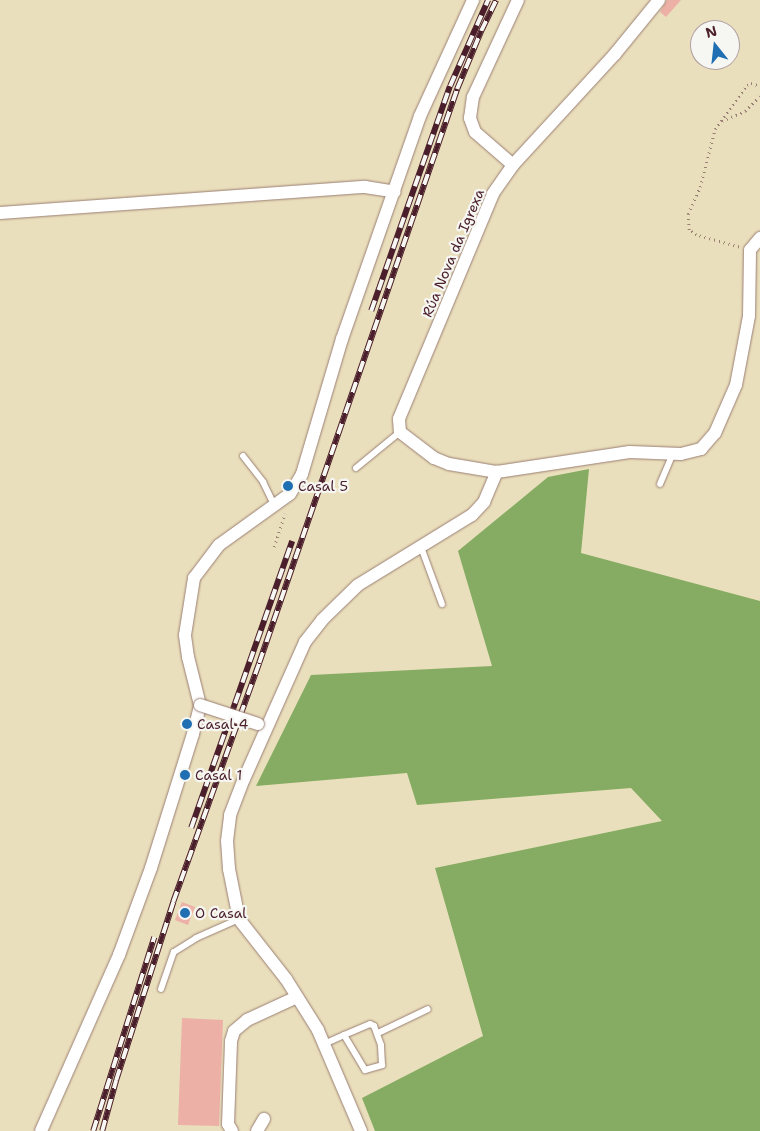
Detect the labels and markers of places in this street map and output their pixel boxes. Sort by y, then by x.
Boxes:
place label: Casal 5 [298,478,348,494]
marker: Casal 5 [282,480,294,492]
place label: Casal 4 [197,716,248,732]
marker: Casal 4 [181,718,193,730]
place label: Casal 1 [195,767,242,783]
marker: Casal 1 [179,769,191,781]
place label: O Casal [195,905,247,921]
marker: O Casal [179,907,191,919]

